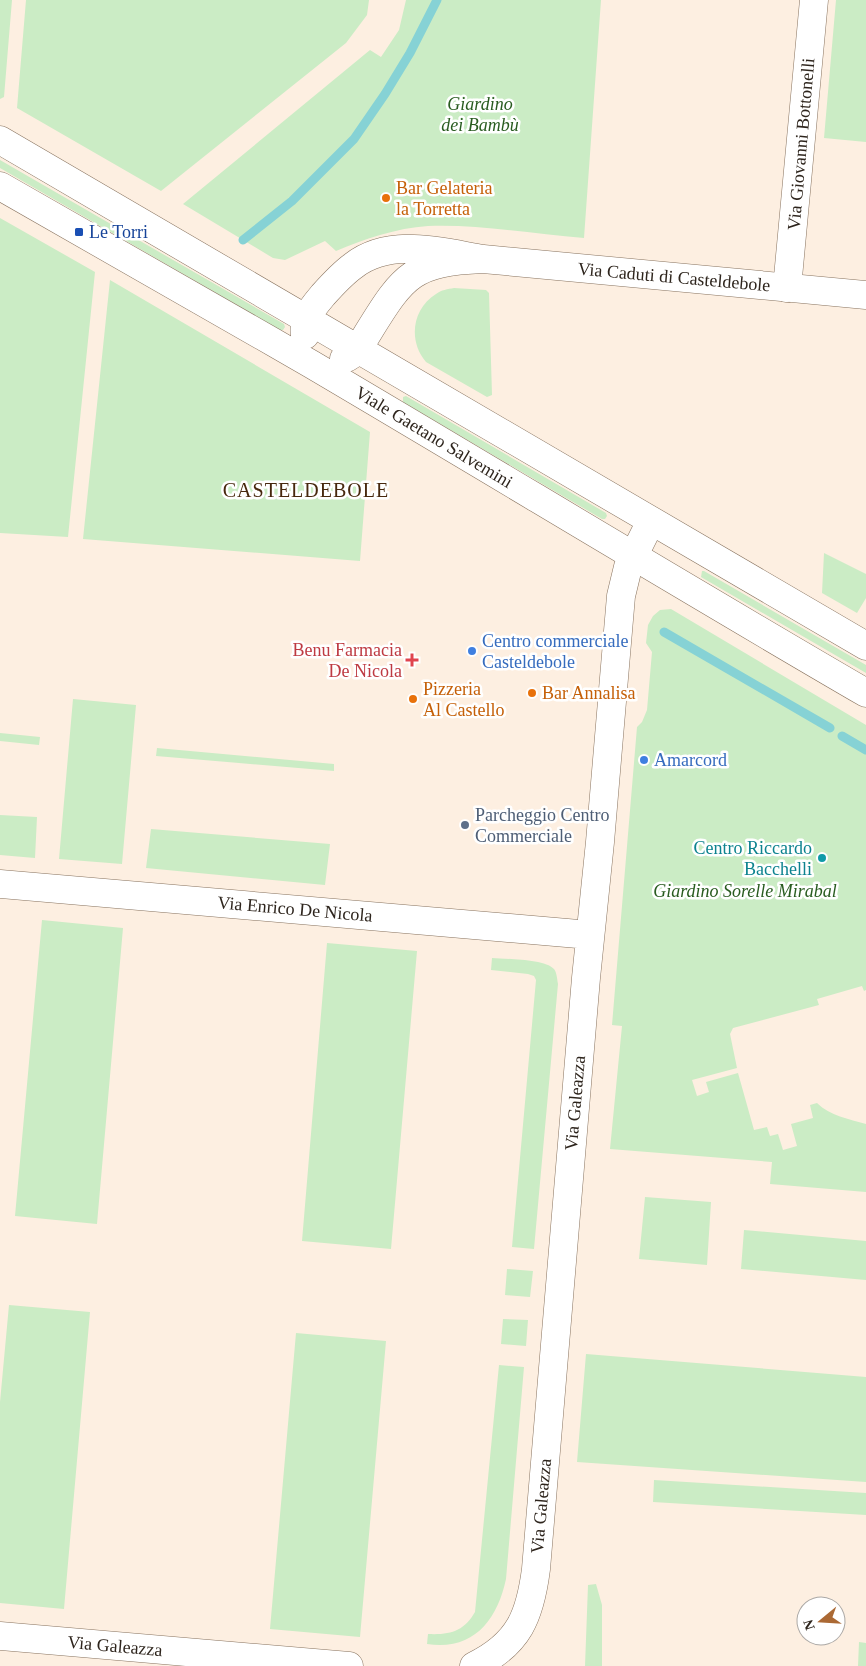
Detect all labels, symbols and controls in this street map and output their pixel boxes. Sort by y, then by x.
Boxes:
street label: Via Giovanni Bottonelli [784,57,818,231]
park label: Giardino dei Bambù [441,94,519,135]
place label: Bar Gelateria la Torretta [396,178,492,219]
marker: Bar Gelateria la Torretta [380,192,392,204]
place label: Le Torri [89,222,148,242]
marker: Le Torri [73,226,85,238]
street label: Via Caduti di Casteldebole [577,259,771,295]
street label: Viale Gaetano Salvemini [352,382,516,492]
district label: CASTELDEBOLE [223,479,389,501]
place label: Centro commerciale Casteldebole [482,631,628,672]
place label: Benu Farmacia De Nicola [293,640,402,681]
marker: Centro commerciale Casteldebole [466,645,478,657]
marker: Benu Farmacia De Nicola [406,654,418,666]
place label: Pizzeria Al Castello [423,679,505,720]
place label: Bar Annalisa [542,683,635,703]
marker: Bar Annalisa [526,687,538,699]
marker: Pizzeria Al Castello [407,693,419,705]
place label: Amarcord [654,750,727,770]
marker: Amarcord [638,754,650,766]
place label: Parcheggio Centro Commerciale [475,805,609,846]
marker: Parcheggio Centro Commerciale [459,819,471,831]
place label: Centro Riccardo Bacchelli [694,838,812,879]
marker: Centro Riccardo Bacchelli [816,852,828,864]
park label: Giardino Sorelle Mirabal [653,881,837,901]
street label: Via Enrico De Nicola [217,892,373,926]
street label: Via Galeazza [561,1055,589,1151]
street label: Via Galeazza [527,1458,555,1554]
north arrow [796,1596,846,1646]
text: N [800,1618,818,1632]
street label: Via Galeazza [67,1632,163,1660]

